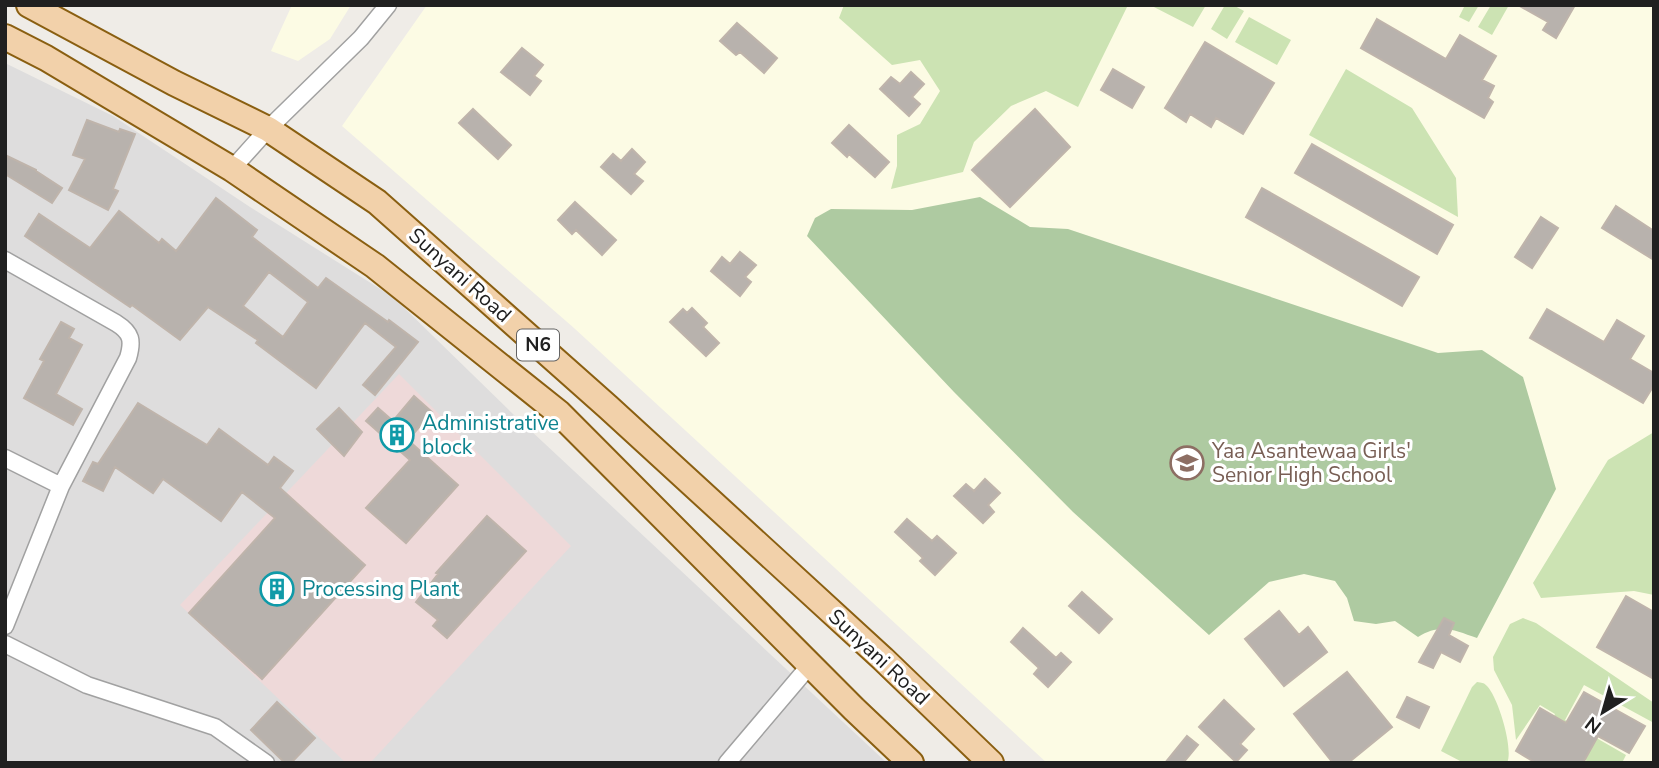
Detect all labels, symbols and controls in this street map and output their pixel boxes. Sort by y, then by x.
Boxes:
street label: Sunyani Road [403,221,517,329]
road number: N6 [517,330,559,360]
place label: Administrative block [422,409,559,461]
building icon: Administrative block [378,416,416,454]
place label: Yaa Asantewaa Girls' Senior High School [1211,437,1411,489]
school or university icon: Yaa Asantewaa Girls' Senior High School [1168,444,1206,482]
building icon: Processing Plant [258,570,296,608]
place label: Processing Plant [302,575,460,603]
street label: Sunyani Road [822,603,936,711]
north arrow [1568,677,1638,747]
text: N [1580,710,1607,739]

